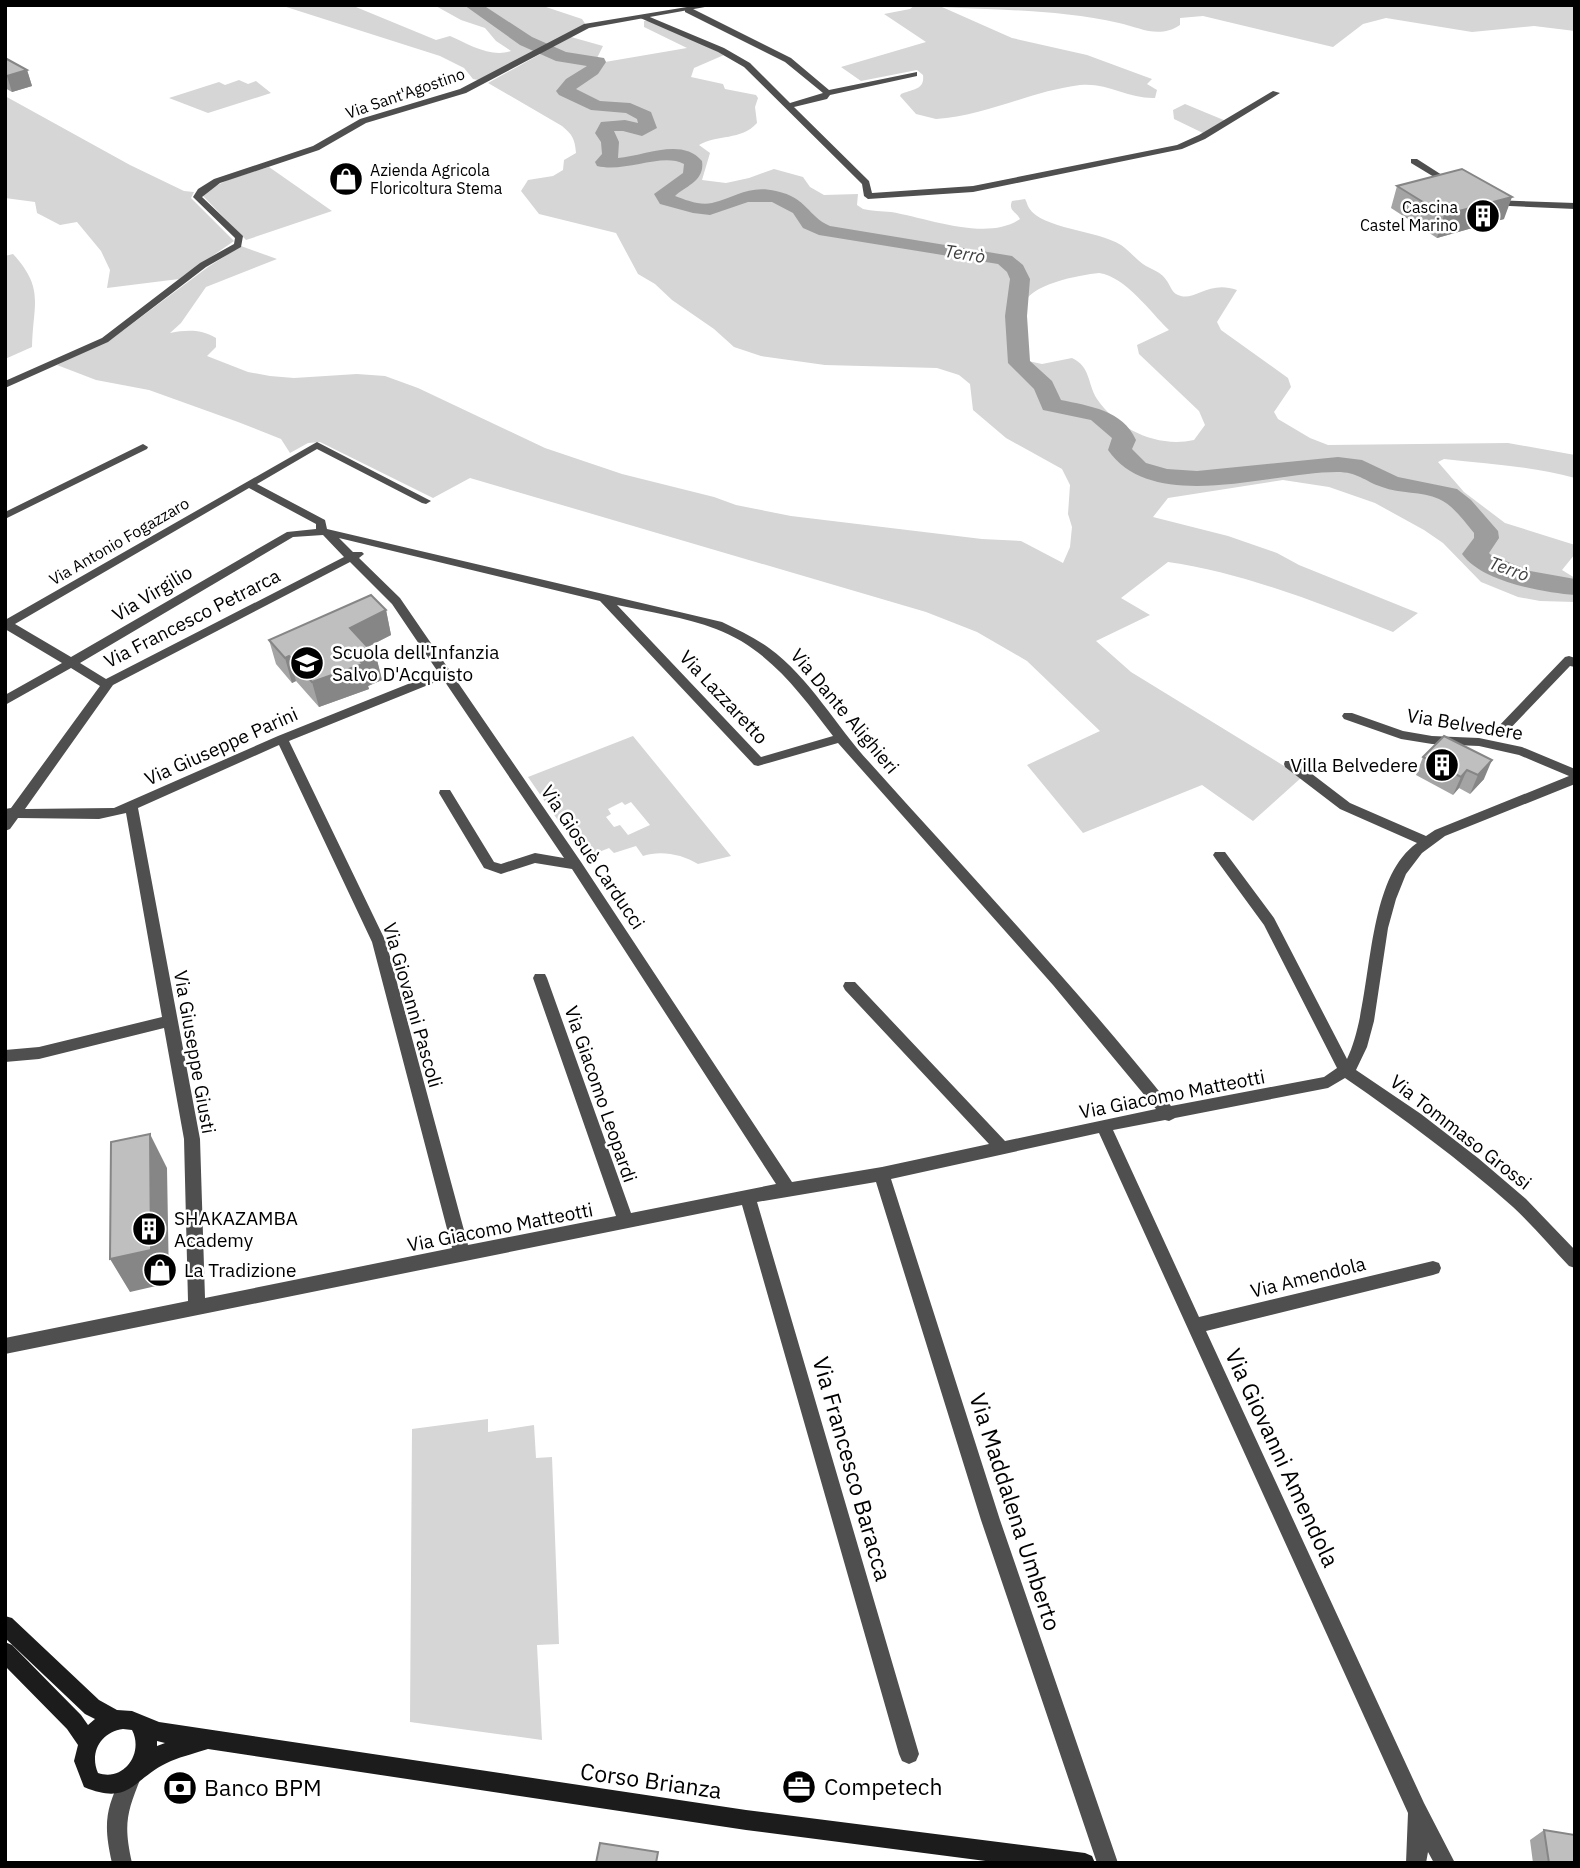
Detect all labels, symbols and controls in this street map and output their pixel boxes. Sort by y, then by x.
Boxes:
street label: Via Sant'Agostino [343,63,467,123]
shop icon: Azienda Agricola Floricoltura Stema [327,160,365,198]
place label: Azienda Agricola Floricoltura Stema [370,160,503,198]
place label: Cascina Castel Marino [1360,197,1458,235]
building icon: Cascina Castel Marino [1464,197,1502,235]
water label: Terrò [943,239,987,268]
street label: Via Antonio Fogazzaro [45,493,193,589]
water label: Terrò [1486,551,1532,586]
street label: Via Virgilio [108,560,196,626]
street label: Via Francesco Petrarca [100,563,284,673]
place label: Scuola dell'Infanzia Salvo D'Acquisto [332,640,499,686]
school or university icon: Scuola dell'Infanzia Salvo D'Acquisto [288,644,326,682]
street label: Via Dante Alighieri [786,644,904,778]
street label: Via Lazzaretto [675,645,773,749]
street label: Via Giuseppe Parini [141,701,301,791]
street label: Via Belvedere [1405,703,1525,745]
building icon: Villa Belvedere [1423,746,1461,784]
place label: Villa Belvedere [1291,753,1418,777]
street label: Via Giosuè Carducci [536,780,650,934]
street label: Via Giovanni Pascoli [378,920,448,1090]
street label: Via Giuseppe Giusti [169,968,221,1136]
street label: Via Giacomo Leopardi [560,1003,642,1185]
street label: Via Giacomo Matteotti [1077,1064,1267,1124]
street label: Via Tommaso Grossi [1386,1069,1536,1195]
street label: Via Giacomo Matteotti [405,1197,595,1257]
place label: SHAKAZAMBA Academy [174,1206,298,1252]
building icon: SHAKAZAMBA Academy [130,1210,168,1248]
shop icon: La Tradizione [141,1251,179,1289]
street label: Via Amendola [1248,1251,1368,1303]
place label: La Tradizione [184,1258,296,1282]
street label: Via Giovanni Amendola [1219,1343,1347,1572]
street label: Via Francesco Baracca [807,1353,899,1584]
street label: Via Maddalena Umberto [963,1389,1069,1634]
street label: Corso Brianza [578,1755,724,1805]
office icon: Competech [780,1768,818,1806]
bank icon: Banco BPM [161,1769,199,1807]
place label: Competech [824,1771,942,1801]
place label: Banco BPM [204,1772,322,1802]

